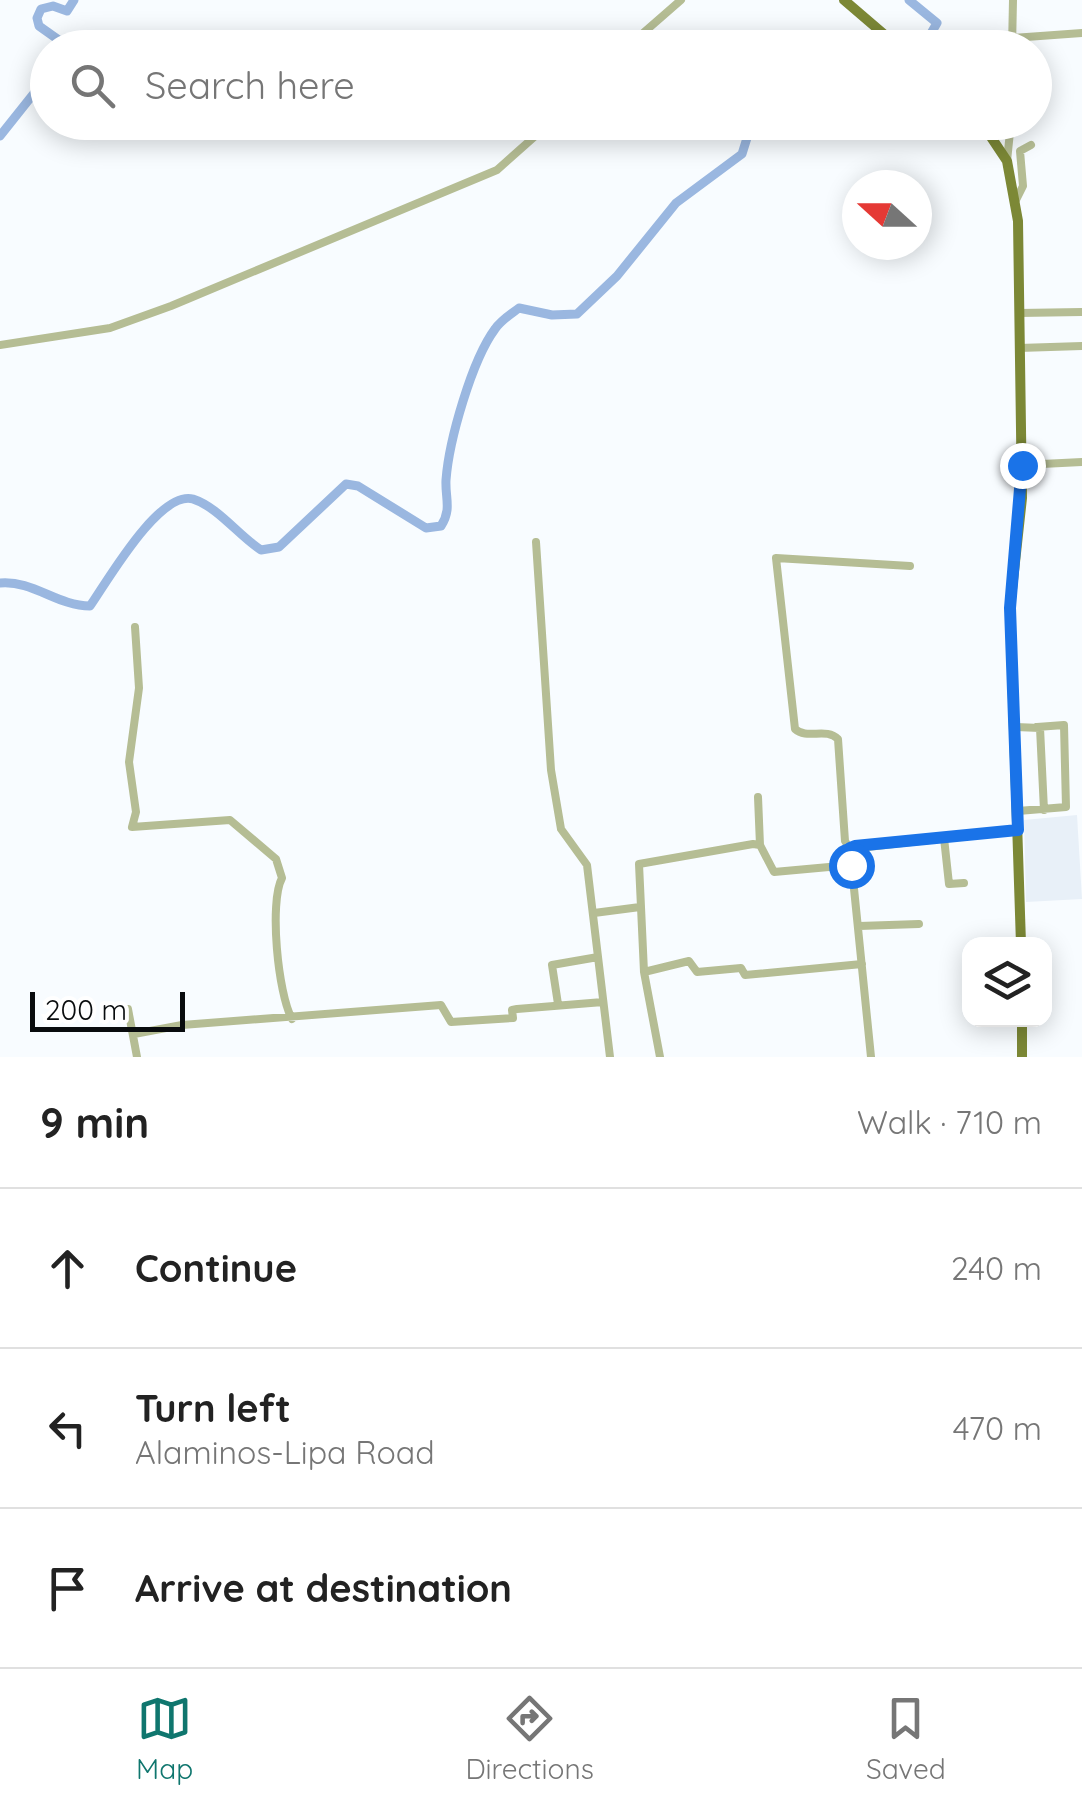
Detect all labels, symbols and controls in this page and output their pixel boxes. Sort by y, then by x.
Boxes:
search box [30,30,1052,140]
icon: search [65,58,120,113]
text: Search here [145,61,355,109]
north arrow [842,170,932,260]
route end [1000,443,1046,489]
route start [829,843,875,889]
map controls [962,937,1052,1027]
button: layers [962,937,1052,1027]
scale bar [30,987,185,1032]
text: 200 m [45,992,127,1027]
text: 9 min [40,1096,149,1149]
text: Walk · 710 m [857,1102,1042,1142]
icon: ahead [40,1241,95,1296]
text: Continue [135,1244,297,1292]
text: 240 m [951,1248,1042,1288]
text: Turn left [135,1384,291,1432]
icon: left [40,1401,95,1456]
text: 470 m [953,1408,1042,1448]
text: Alaminos-Lipa Road [135,1432,435,1472]
icon: arrive [40,1561,95,1616]
text: Arrive at destination [135,1564,512,1612]
tab: Map [136,1691,193,1786]
tab: Directions [465,1691,594,1786]
tab: Saved [866,1691,946,1786]

